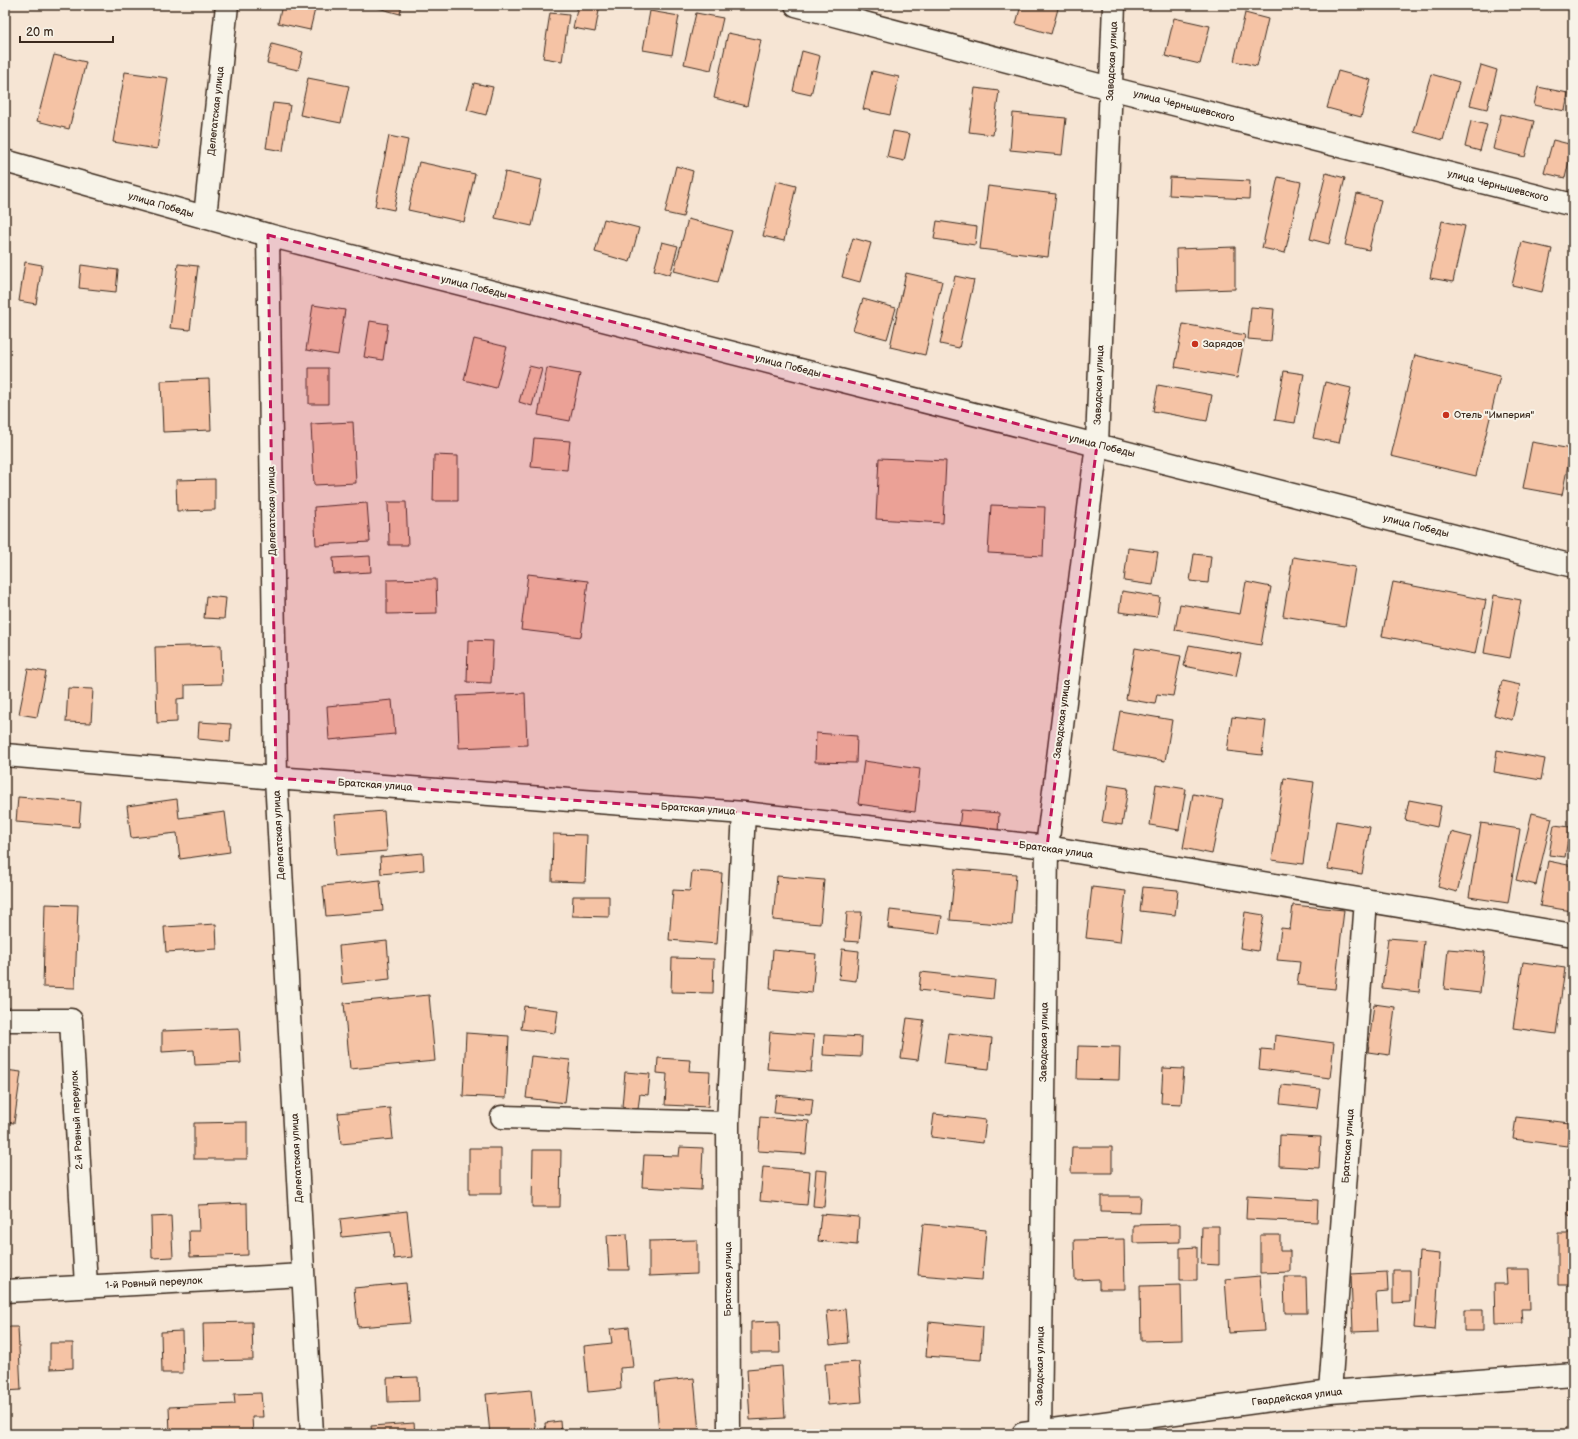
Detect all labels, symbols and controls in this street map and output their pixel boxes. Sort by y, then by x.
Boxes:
scale bar [20,18,113,44]
street label: Заводская улица [1104,21,1120,101]
text: 20 m [26,25,53,40]
street label: Делегатская улица [205,66,227,156]
street label: улица Чернышевского [1132,88,1236,124]
street label: улица Чернышевского [1446,168,1550,204]
street label: улица Победы [127,190,195,220]
street label: улица Победы [440,273,508,301]
place label: Зарядов [1203,338,1243,350]
marker: Зарядов [1190,339,1200,349]
street label: Заводская улица [1092,345,1106,425]
street label: улица Победы [754,352,822,380]
place label: Отель "Империя" [1454,409,1535,421]
marker: Отель "Империя" [1441,410,1451,420]
street label: улица Победы [1068,432,1136,460]
street label: Делегатская улица [265,466,279,556]
street label: улица Победы [1382,512,1450,540]
street label: Заводская улица [1051,679,1073,759]
street label: Братская улица [337,776,413,794]
street label: Делегатская улица [271,790,287,880]
street label: Братская улица [660,800,736,818]
street label: Братская улица [1018,839,1094,861]
street label: Заводская улица [1037,1002,1051,1082]
street label: 2-й Ровный переулок [68,1069,86,1170]
street label: Братская улица [1339,1108,1357,1184]
street label: Делегатская улица [289,1113,305,1203]
street label: Братская улица [722,1242,734,1316]
street label: 1-й Ровный переулок [105,1274,204,1292]
street label: Заводская улица [1033,1326,1047,1406]
street label: Гвардейская улица [1251,1385,1343,1409]

